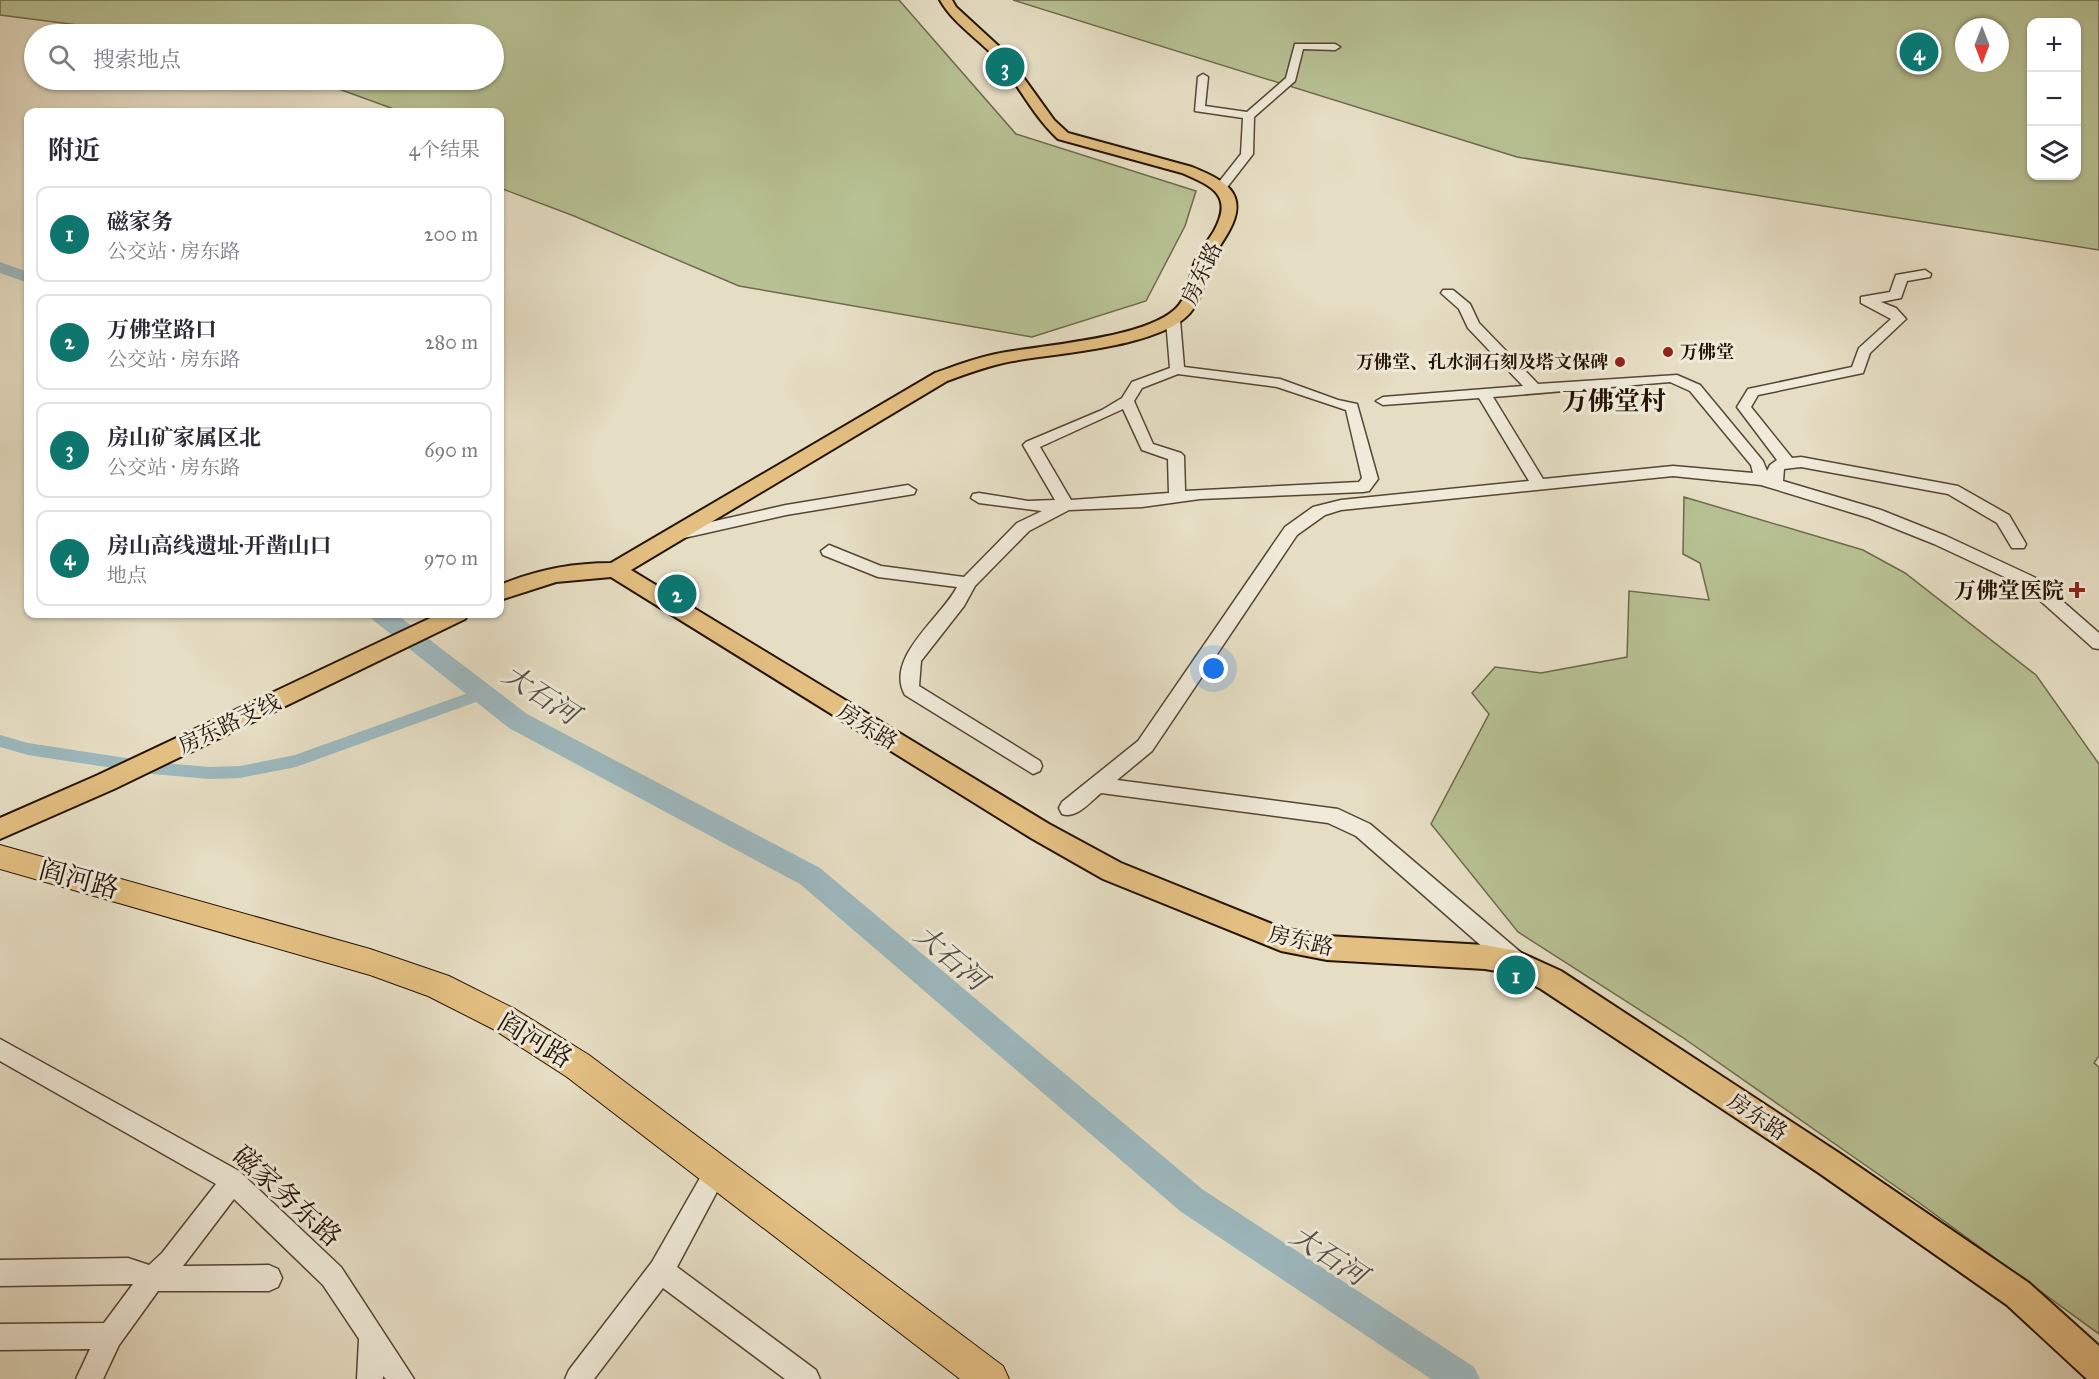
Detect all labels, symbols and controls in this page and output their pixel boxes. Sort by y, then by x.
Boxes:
north arrow [1955,18,2009,72]
map controls [2027,18,2081,180]
button: + [2027,18,2081,72]
search box [24,24,504,90]
pin: 4 [1900,29,1938,74]
icon: search [45,41,78,74]
pin: 3 [986,44,1024,90]
text: 搜索地点 [93,46,181,73]
button: − [2027,72,2081,126]
button: layers [2027,126,2081,180]
text: 附近 [48,134,100,166]
text: 4个结果 [409,137,480,161]
text: 磁家务 [107,208,173,235]
text: 1 [66,222,73,246]
text: 200 m [424,222,478,246]
street label: 房东路 [1175,238,1228,309]
text: 公交站 · 房东路 [107,239,240,263]
text: 万佛堂路口 [107,316,217,343]
text: 2 [65,330,74,354]
text: 280 m [425,330,478,354]
place label: 万佛堂 [1680,341,1734,363]
marker: 万佛堂 [1661,345,1675,359]
text: 公交站 · 房东路 [107,347,240,371]
place label: 万佛堂、孔水洞石刻及塔文保碑 [1356,351,1608,373]
marker: 万佛堂、孔水洞石刻及塔文保碑 [1613,355,1627,369]
district label: 万佛堂村 [1562,385,1666,417]
text: 房山矿家属区北 [107,424,261,451]
text: 3 [66,438,74,462]
text: 690 m [424,438,478,462]
text: 公交站 · 房东路 [107,455,240,479]
text: 房山高线遗址·开凿山口 [107,532,332,559]
text: 4 [64,546,75,570]
text: 970 m [424,546,478,570]
text: 地点 [107,563,147,587]
pin: 2 [658,572,696,616]
place label: 万佛堂医院 [1954,577,2064,604]
marker: 万佛堂医院 [2068,581,2086,599]
your location [1199,654,1228,683]
water label: 大石河 [496,657,590,735]
street label: 房东路支线 [174,688,285,759]
street label: 房东路 [833,697,903,755]
street label: 阎河路 [36,852,123,905]
water label: 大石河 [907,917,998,1001]
street label: 房东路 [1266,920,1336,961]
pin: 1 [1496,952,1536,998]
street label: 阎河路 [492,1005,578,1075]
street label: 房东路 [1723,1087,1793,1146]
street label: 磁家务东路 [226,1138,349,1253]
water label: 大石河 [1284,1218,1378,1296]

